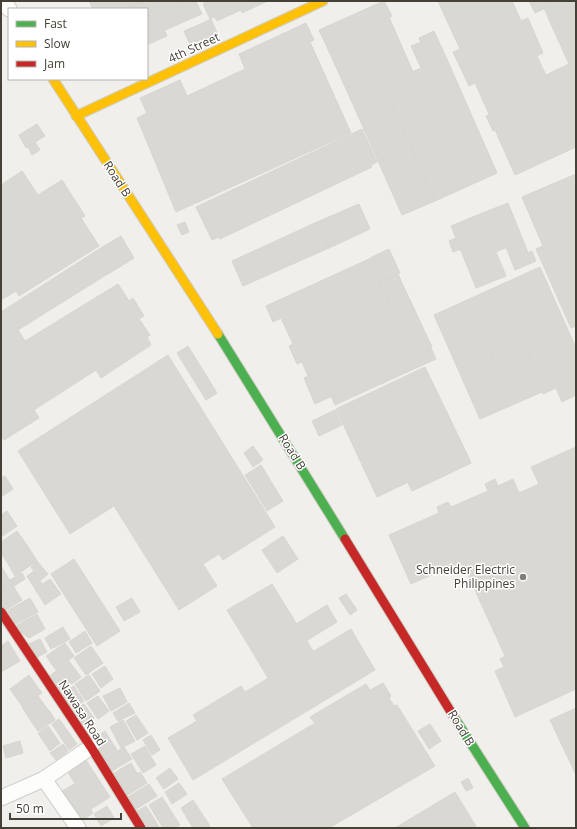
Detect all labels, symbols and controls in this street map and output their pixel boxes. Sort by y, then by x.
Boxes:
legend [8,8,148,80]
text: Fast [44,15,67,32]
street label: 4th Street [165,28,222,67]
text: Slow [44,35,71,52]
text: Jam [43,55,65,72]
street label: Road B [100,158,135,200]
street label: Road B [275,430,310,473]
place label: Schneider Electric Philippines [416,561,515,592]
marker: Schneider Electric Philippines [518,572,528,582]
street label: Nawasa Road [55,676,110,749]
street label: Road B [444,706,479,749]
scale bar [10,795,121,821]
text: 50 m [16,800,44,817]

